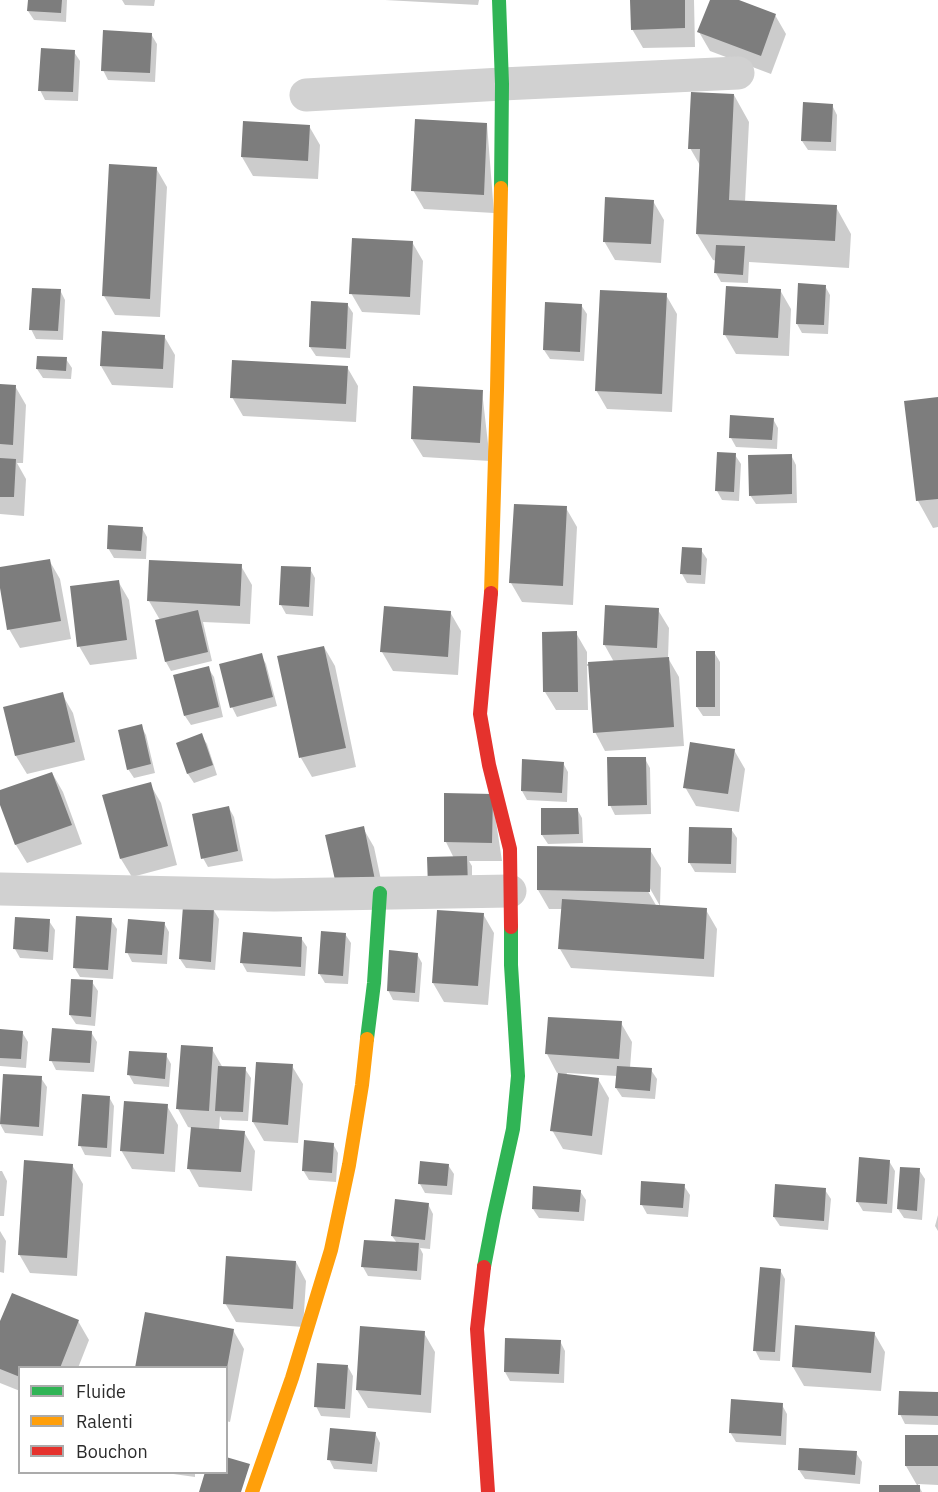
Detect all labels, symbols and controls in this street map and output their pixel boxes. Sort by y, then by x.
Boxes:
legend [18,1366,228,1474]
text: Fluide [76,1380,126,1403]
text: Ralenti [76,1410,133,1433]
text: Bouchon [76,1440,148,1463]

